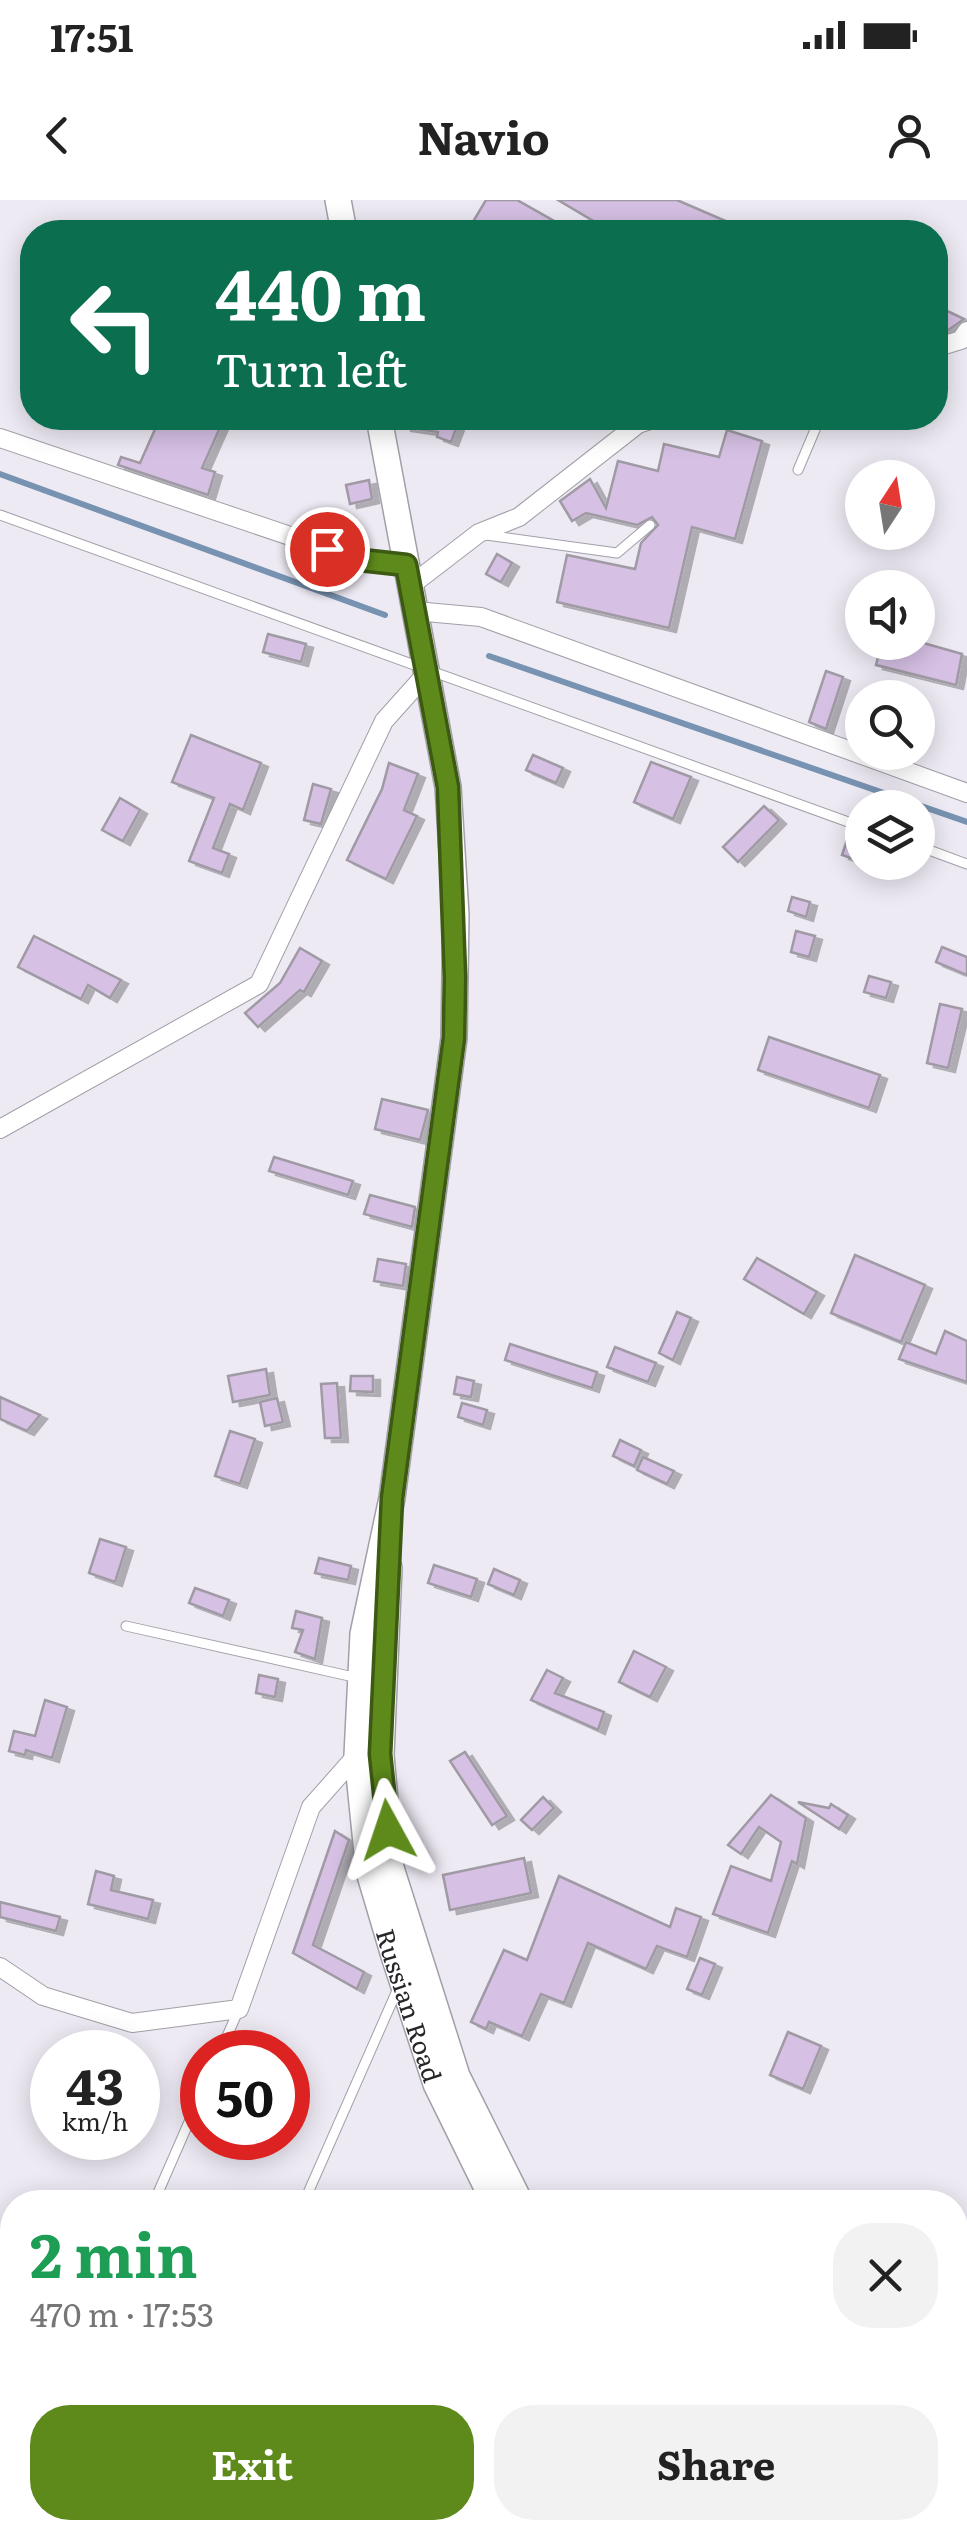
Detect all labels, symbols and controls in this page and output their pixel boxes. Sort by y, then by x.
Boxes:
text: 17:51 [50,7,134,64]
text: Navio [417,102,550,169]
icon: back [30,108,85,163]
icon: person [882,108,937,163]
text: 440 m [215,239,426,343]
icon: left [50,260,180,390]
text: Turn left [215,334,407,401]
north arrow [845,460,935,550]
map controls [845,460,935,880]
pin [285,507,370,592]
icon: arrive [300,522,355,577]
button: sound [845,570,935,660]
button: search [845,680,935,770]
button: layers [845,790,935,880]
position arrow [336,1778,440,1882]
street label: Russian Road [368,1924,453,2087]
speed limit sign: 50 [180,2030,310,2160]
text: 43 [66,2046,124,2120]
text: km/h [62,2102,128,2139]
text: 2 min [30,2207,198,2296]
button: close [833,2223,938,2328]
text: 470 m · 17:53 [30,2289,214,2337]
button: Exit [30,2405,474,2520]
button: Share [494,2405,938,2520]

